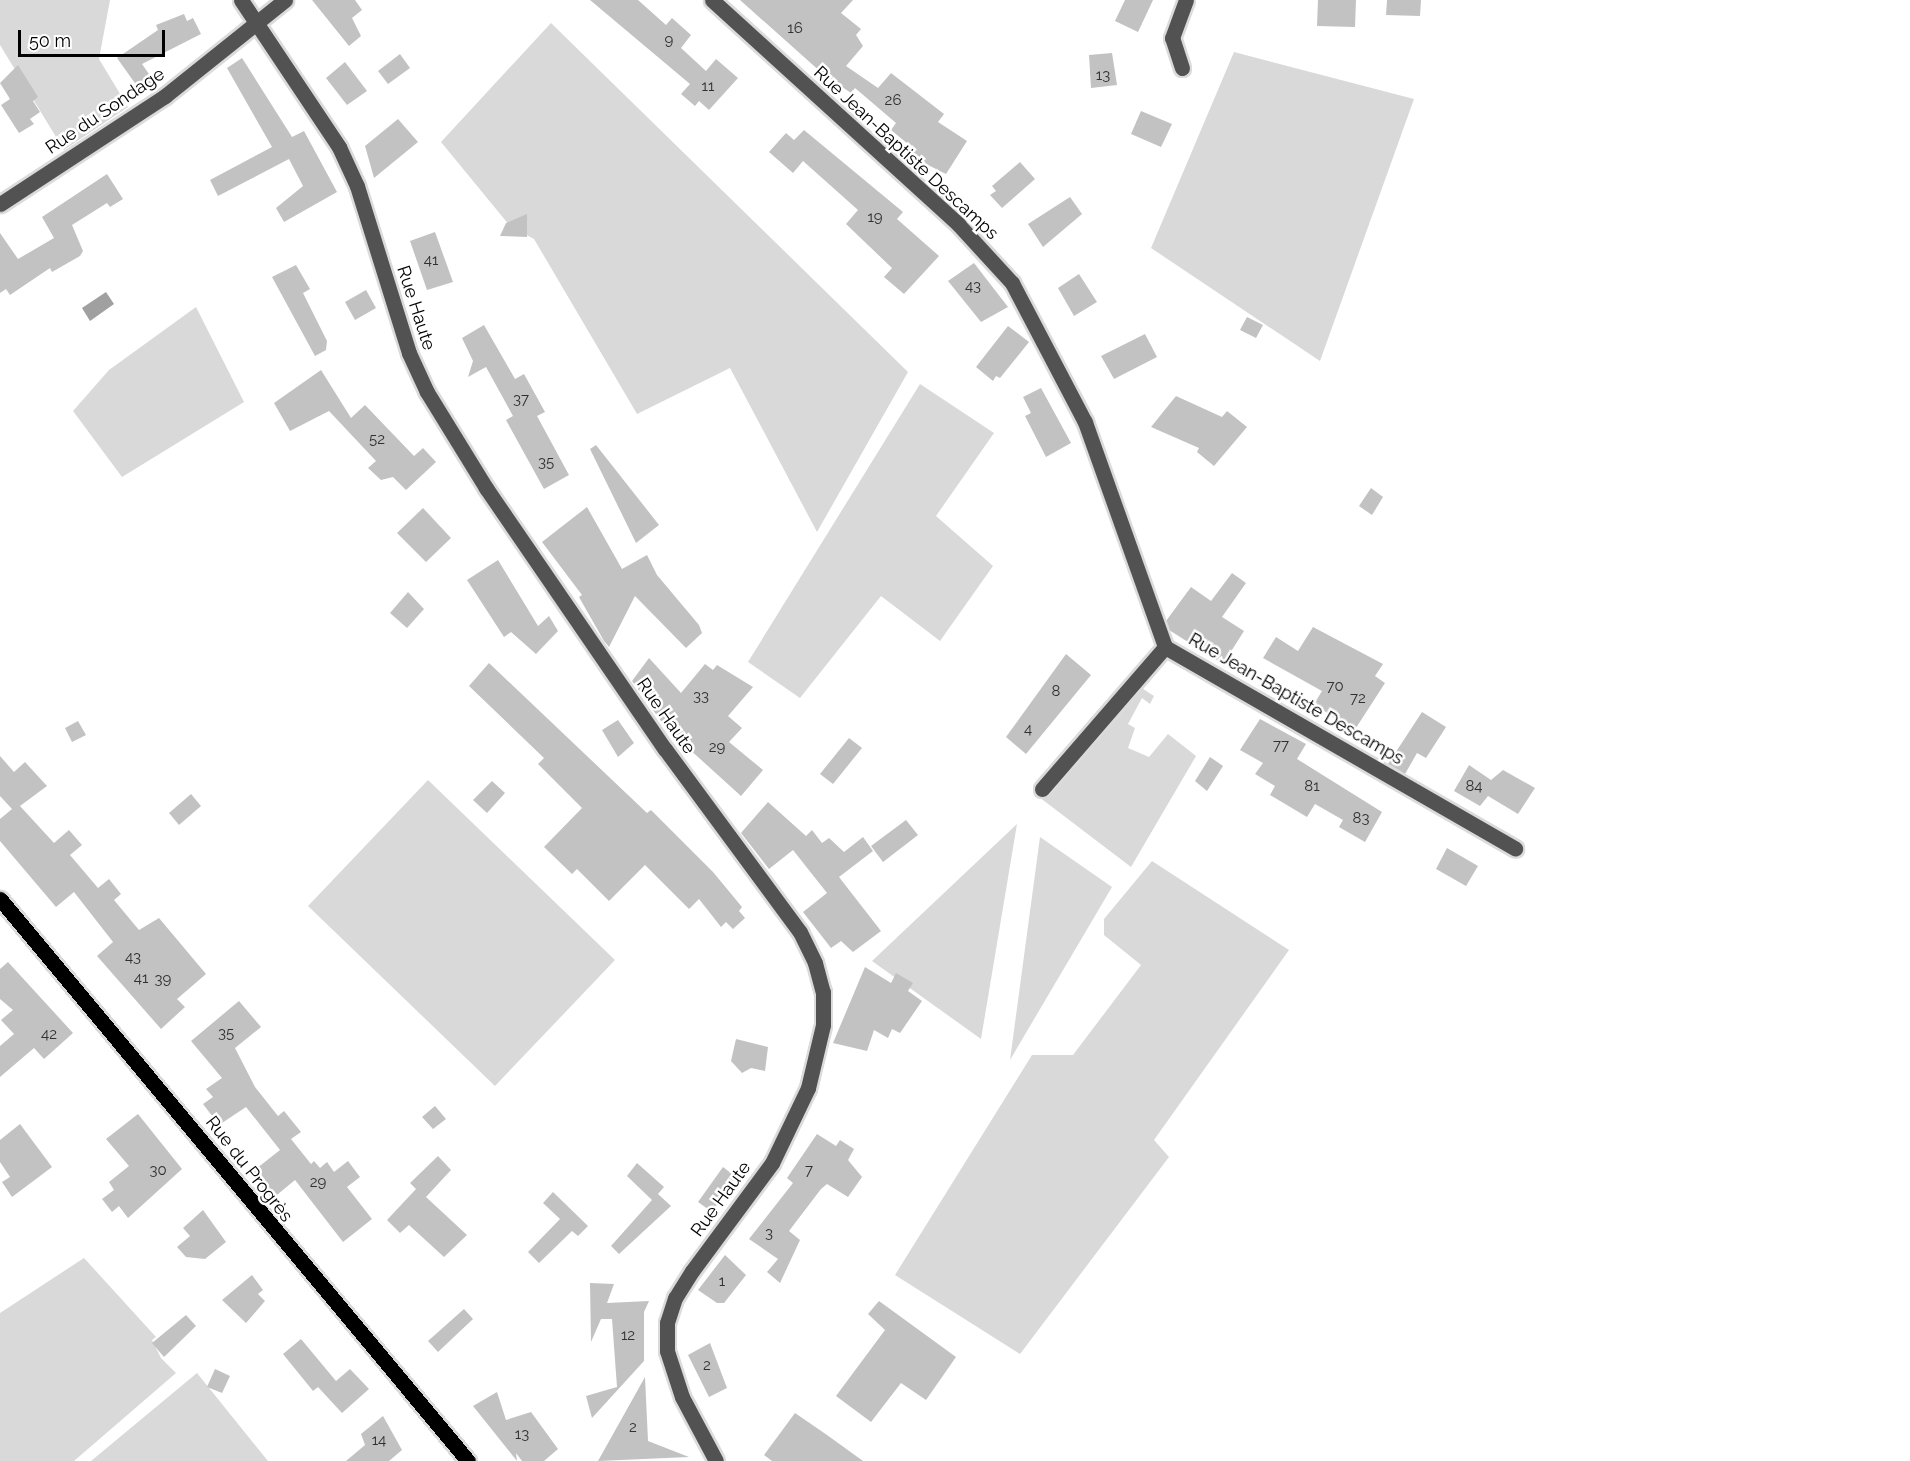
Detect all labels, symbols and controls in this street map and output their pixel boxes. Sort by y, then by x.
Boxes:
scale bar [21,18,168,56]
house number: 16 [787,20,803,38]
text: 50 m [29,30,71,51]
house number: 9 [665,32,673,50]
street label: Rue Jean-Baptiste Descamps [809,62,1003,244]
street label: Rue du Sondage [41,63,169,159]
house number: 13 [1096,67,1110,85]
house number: 11 [702,78,714,96]
house number: 26 [885,92,901,110]
house number: 19 [867,209,883,227]
house number: 41 [424,252,438,270]
street label: Rue Haute [392,263,440,353]
house number: 43 [965,278,981,296]
house number: 37 [513,391,529,409]
house number: 52 [369,431,385,449]
house number: 35 [538,454,554,472]
street label: Rue Jean-Baptiste Descamps [1184,628,1408,770]
street label: Rue Haute [632,674,700,758]
house number: 70 [1326,678,1344,696]
house number: 8 [1052,683,1060,701]
house number: 33 [693,688,709,706]
house number: 72 [1350,690,1366,708]
house number: 4 [1024,721,1032,739]
house number: 77 [1273,737,1289,755]
house number: 29 [709,739,725,757]
house number: 81 [1304,778,1320,796]
house number: 84 [1465,778,1483,796]
house number: 83 [1353,810,1369,828]
house number: 43 [125,949,141,967]
house number: 41 [134,970,148,988]
house number: 39 [155,971,171,989]
house number: 35 [218,1025,234,1043]
house number: 42 [41,1026,57,1044]
street label: Rue du Progrès [201,1112,297,1226]
street label: Rue Haute [687,1157,755,1241]
house number: 30 [149,1162,167,1180]
house number: 7 [805,1162,813,1180]
house number: 29 [310,1174,326,1192]
house number: 3 [765,1225,773,1243]
house number: 1 [719,1273,725,1291]
house number: 12 [621,1327,635,1345]
house number: 2 [703,1357,711,1375]
house number: 2 [629,1419,637,1437]
house number: 13 [515,1426,529,1444]
house number: 14 [372,1432,386,1450]

